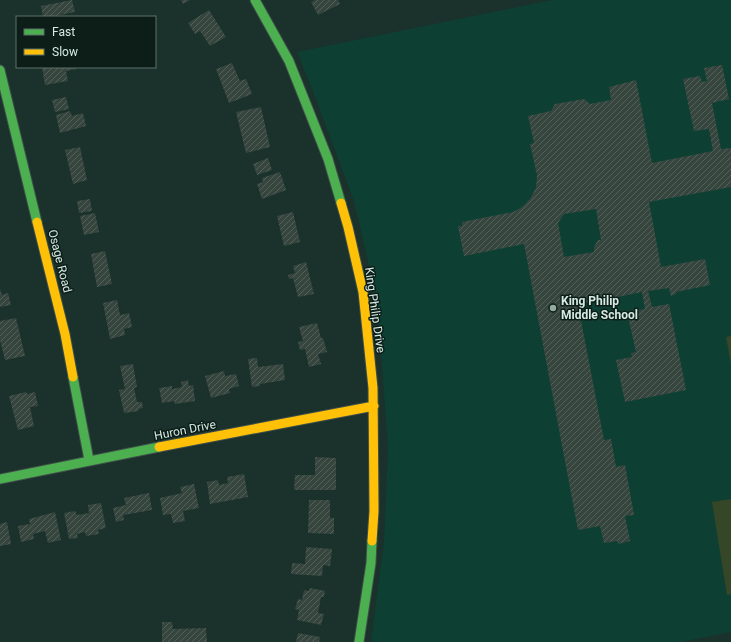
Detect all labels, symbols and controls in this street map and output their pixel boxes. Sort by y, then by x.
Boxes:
legend [16,16,156,68]
text: Fast [52,25,75,39]
text: Slow [52,45,78,59]
street label: Osage Road [45,228,75,294]
street label: King Philip Drive [362,266,388,354]
place label: King Philip Middle School [561,294,638,322]
marker: King Philip Middle School [548,303,558,313]
street label: Huron Drive [153,417,217,443]

